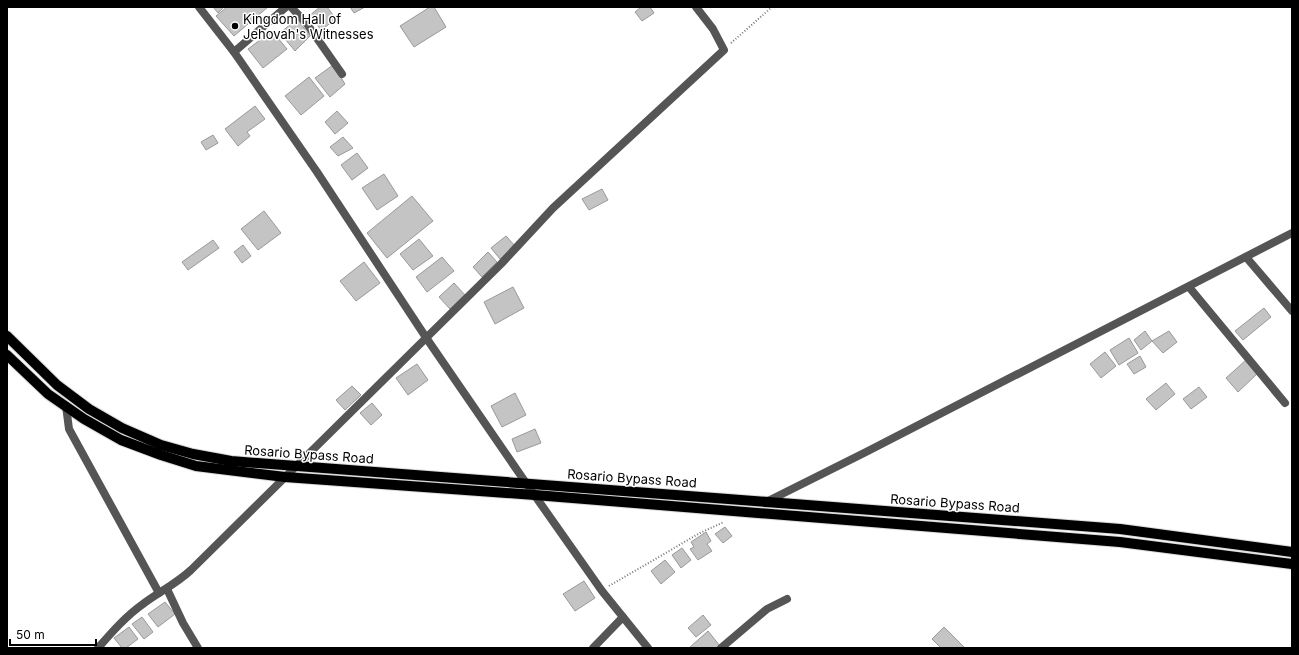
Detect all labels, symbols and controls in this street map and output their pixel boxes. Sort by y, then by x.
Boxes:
place label: Kingdom Hall of Jehovah's Witnesses [243,11,374,42]
marker: Kingdom Hall of Jehovah's Witnesses [230,21,240,31]
street label: Rosario Bypass Road [244,441,374,467]
street label: Rosario Bypass Road [567,465,697,491]
street label: Rosario Bypass Road [890,490,1020,516]
scale bar [10,621,96,647]
text: 50 m [16,627,45,642]

